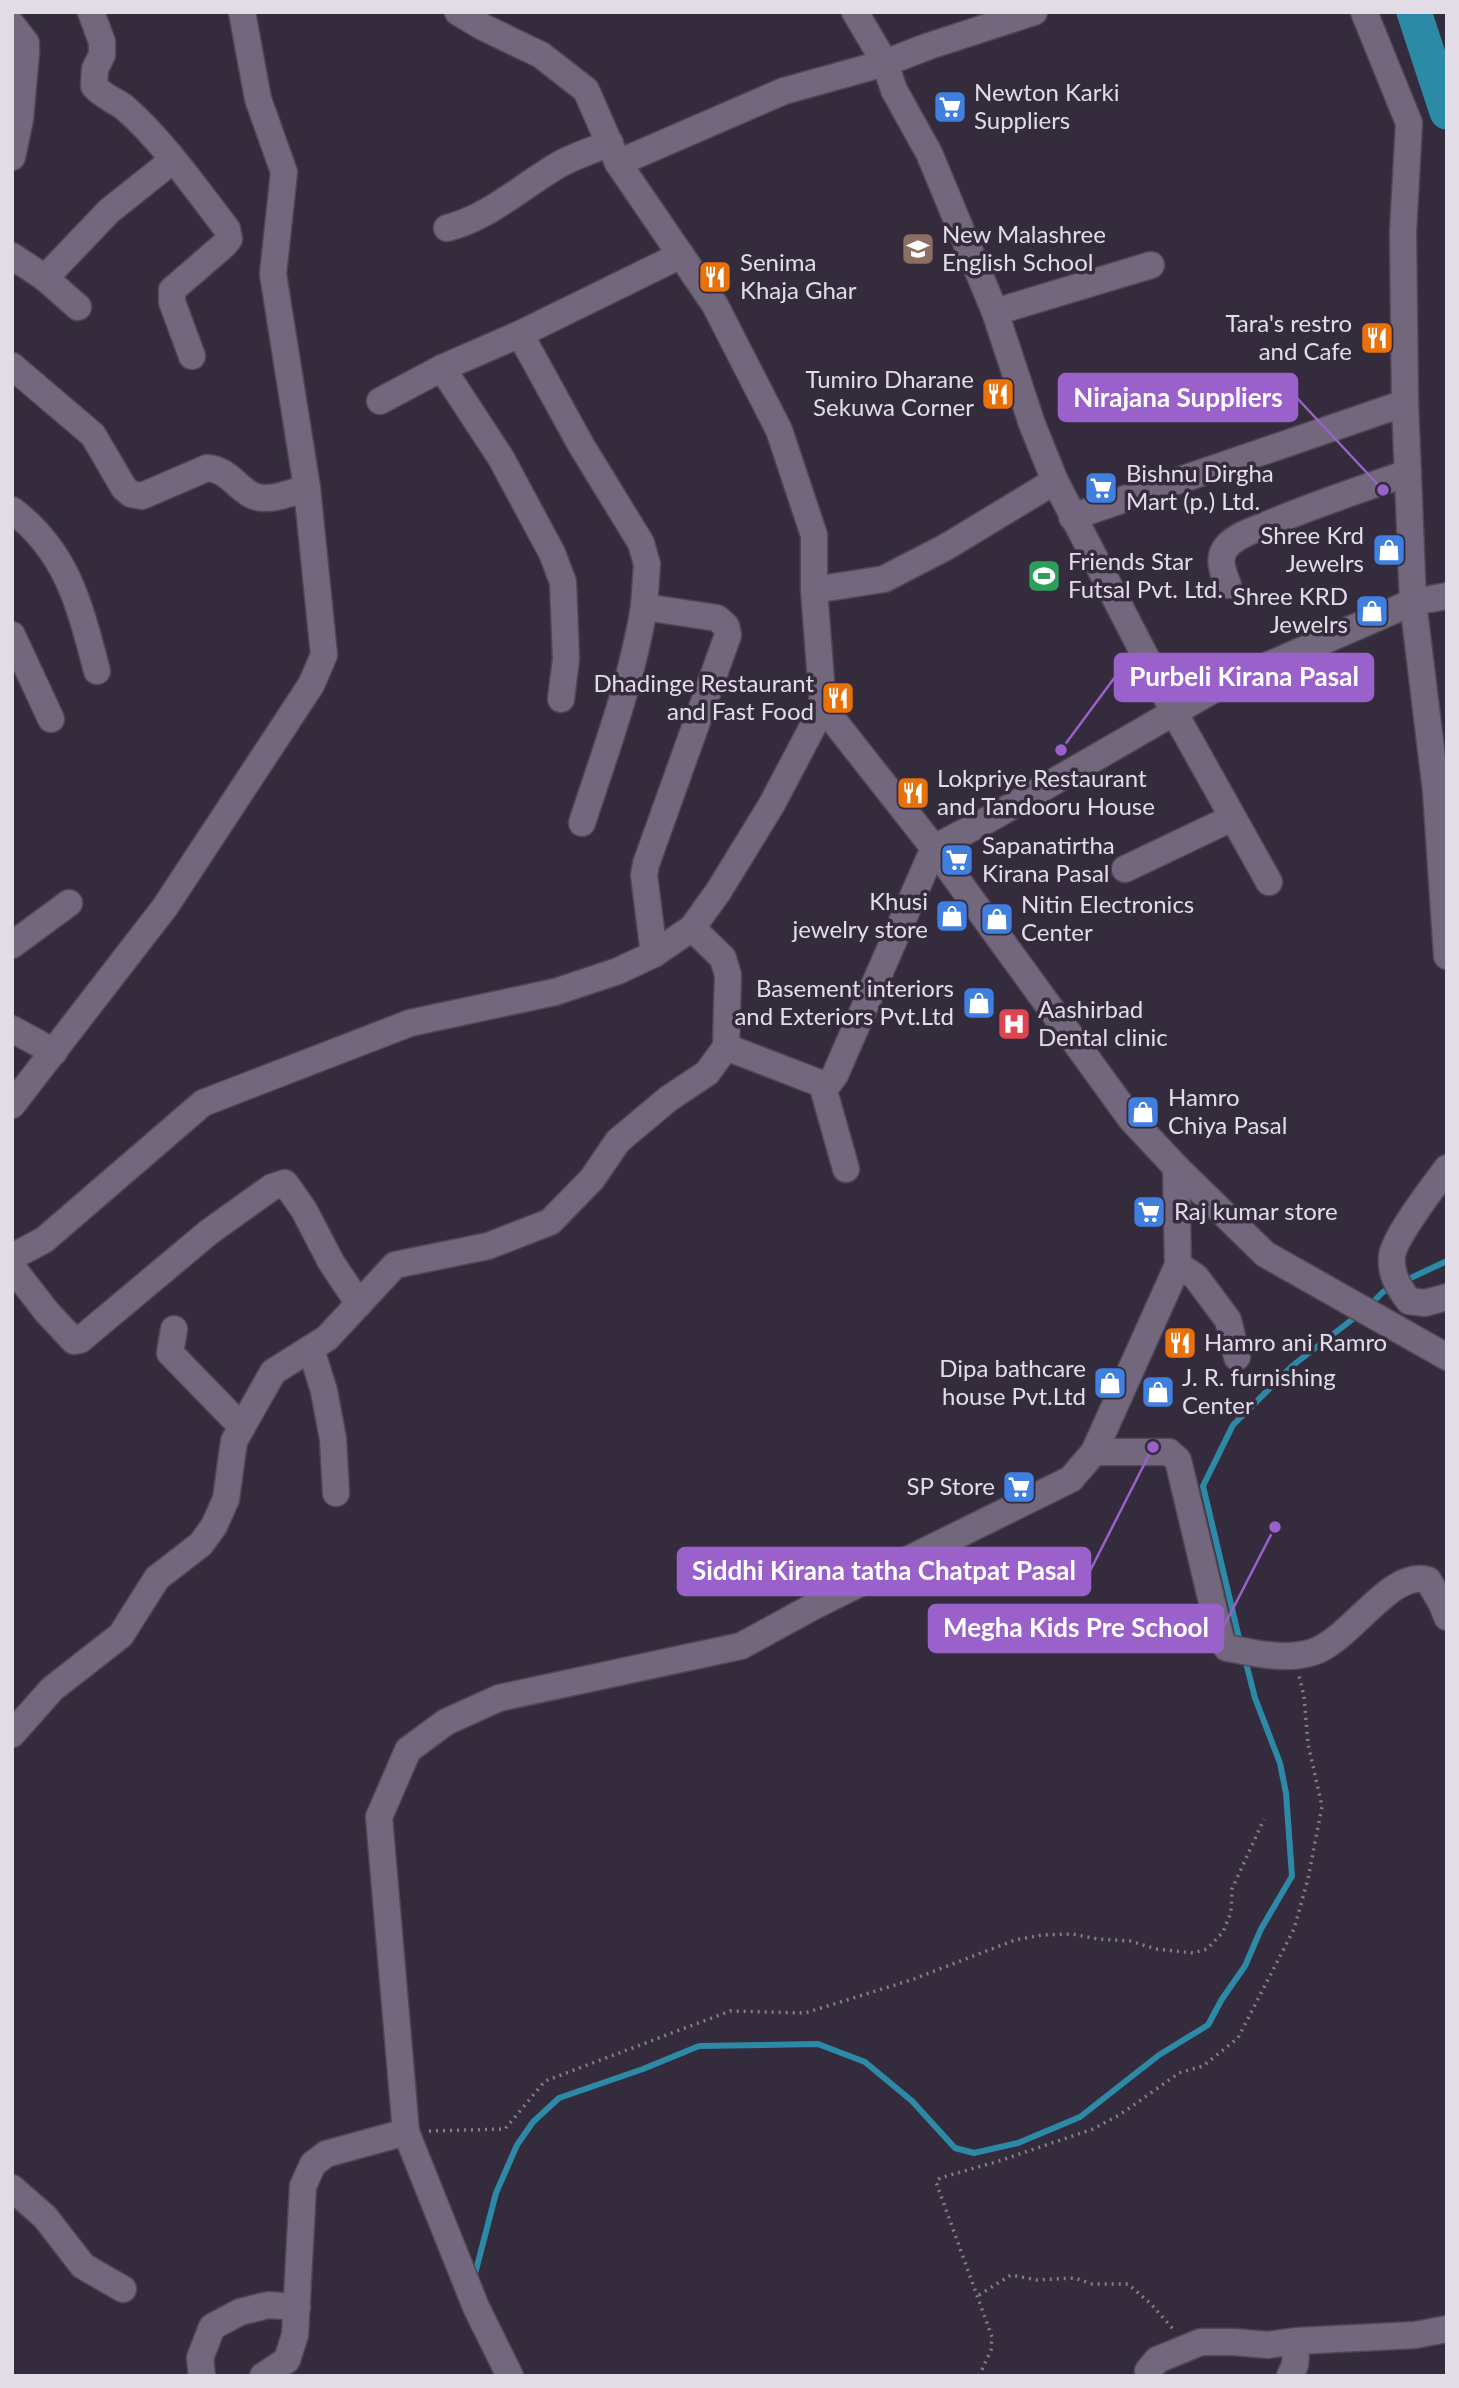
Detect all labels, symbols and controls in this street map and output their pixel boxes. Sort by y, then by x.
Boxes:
place label: Newton Karki Suppliers [974,77,1120,134]
supermarket icon: Newton Karki Suppliers [931,88,969,126]
place label: New Malashree English School [942,219,1106,276]
school or university icon: New Malashree English School [899,230,937,268]
place label: Senima Khaja Ghar [740,247,857,304]
restaurant icon: Senima Khaja Ghar [696,258,734,296]
place label: Tara's restro and Cafe [1225,308,1352,365]
restaurant icon: Tara's restro and Cafe [1358,319,1396,357]
place label: Tumiro Dharane Sekuwa Corner [806,364,974,421]
callout: Nirajana Suppliers [1059,374,1297,421]
restaurant icon: Tumiro Dharane Sekuwa Corner [979,375,1017,413]
text: Nirajana Suppliers [1073,381,1283,413]
place label: Bishnu Dirgha Mart (p.) Ltd. [1126,458,1274,515]
supermarket icon: Bishnu Dirgha Mart (p.) Ltd. [1082,469,1120,507]
place label: Shree Krd Jewelrs [1260,520,1364,577]
shop icon: Shree Krd Jewelrs [1370,531,1408,569]
place label: Friends Star Futsal Pvt. Ltd. [1068,546,1223,603]
sports icon: Friends Star Futsal Pvt. Ltd. [1025,557,1063,595]
place label: Shree KRD Jewelrs [1233,581,1348,638]
shop icon: Shree KRD Jewelrs [1353,592,1391,630]
callout: Purbeli Kirana Pasal [1115,654,1373,701]
text: Purbeli Kirana Pasal [1129,660,1359,692]
place label: Dhadinge Restaurant and Fast Food [593,668,814,725]
restaurant icon: Dhadinge Restaurant and Fast Food [819,679,857,717]
place label: Lokpriye Restaurant and Tandooru House [937,763,1155,820]
restaurant icon: Lokpriye Restaurant and Tandooru House [894,774,932,812]
place label: Sapanatirtha Kirana Pasal [982,830,1115,887]
supermarket icon: Sapanatirtha Kirana Pasal [938,841,976,879]
place label: Khusi jewelry store [792,886,928,943]
place label: Nitin Electronics Center [1021,889,1194,946]
shop icon: Khusi jewelry store [933,897,971,935]
shop icon: Nitin Electronics Center [978,900,1016,938]
place label: Basement interiors and Exteriors Pvt.Ltd [734,973,954,1030]
shop icon: Basement interiors and Exteriors Pvt.Ltd [960,984,998,1022]
place label: Aashirbad Dental clinic [1038,994,1168,1051]
hospital icon: Aashirbad Dental clinic [995,1005,1033,1043]
place label: Hamro Chiya Pasal [1168,1082,1287,1139]
shop icon: Hamro Chiya Pasal [1124,1093,1162,1131]
supermarket icon: Raj kumar store [1130,1193,1168,1231]
place label: Raj kumar store [1174,1196,1338,1225]
restaurant icon: Hamro ani Ramro [1161,1324,1199,1362]
place label: Hamro ani Ramro [1204,1327,1387,1356]
place label: Dipa bathcare house Pvt.Ltd [939,1353,1086,1410]
place label: J. R. furnishing Center [1182,1362,1336,1419]
shop icon: Dipa bathcare house Pvt.Ltd [1091,1364,1129,1402]
shop icon: J. R. furnishing Center [1139,1373,1177,1411]
supermarket icon: SP Store [1000,1468,1038,1506]
place label: SP Store [907,1471,995,1500]
callout: Siddhi Kirana tatha Chatpat Pasal [678,1548,1090,1595]
text: Siddhi Kirana tatha Chatpat Pasal [692,1554,1076,1586]
callout: Megha Kids Pre School [929,1605,1223,1652]
text: Megha Kids Pre School [943,1611,1209,1643]

